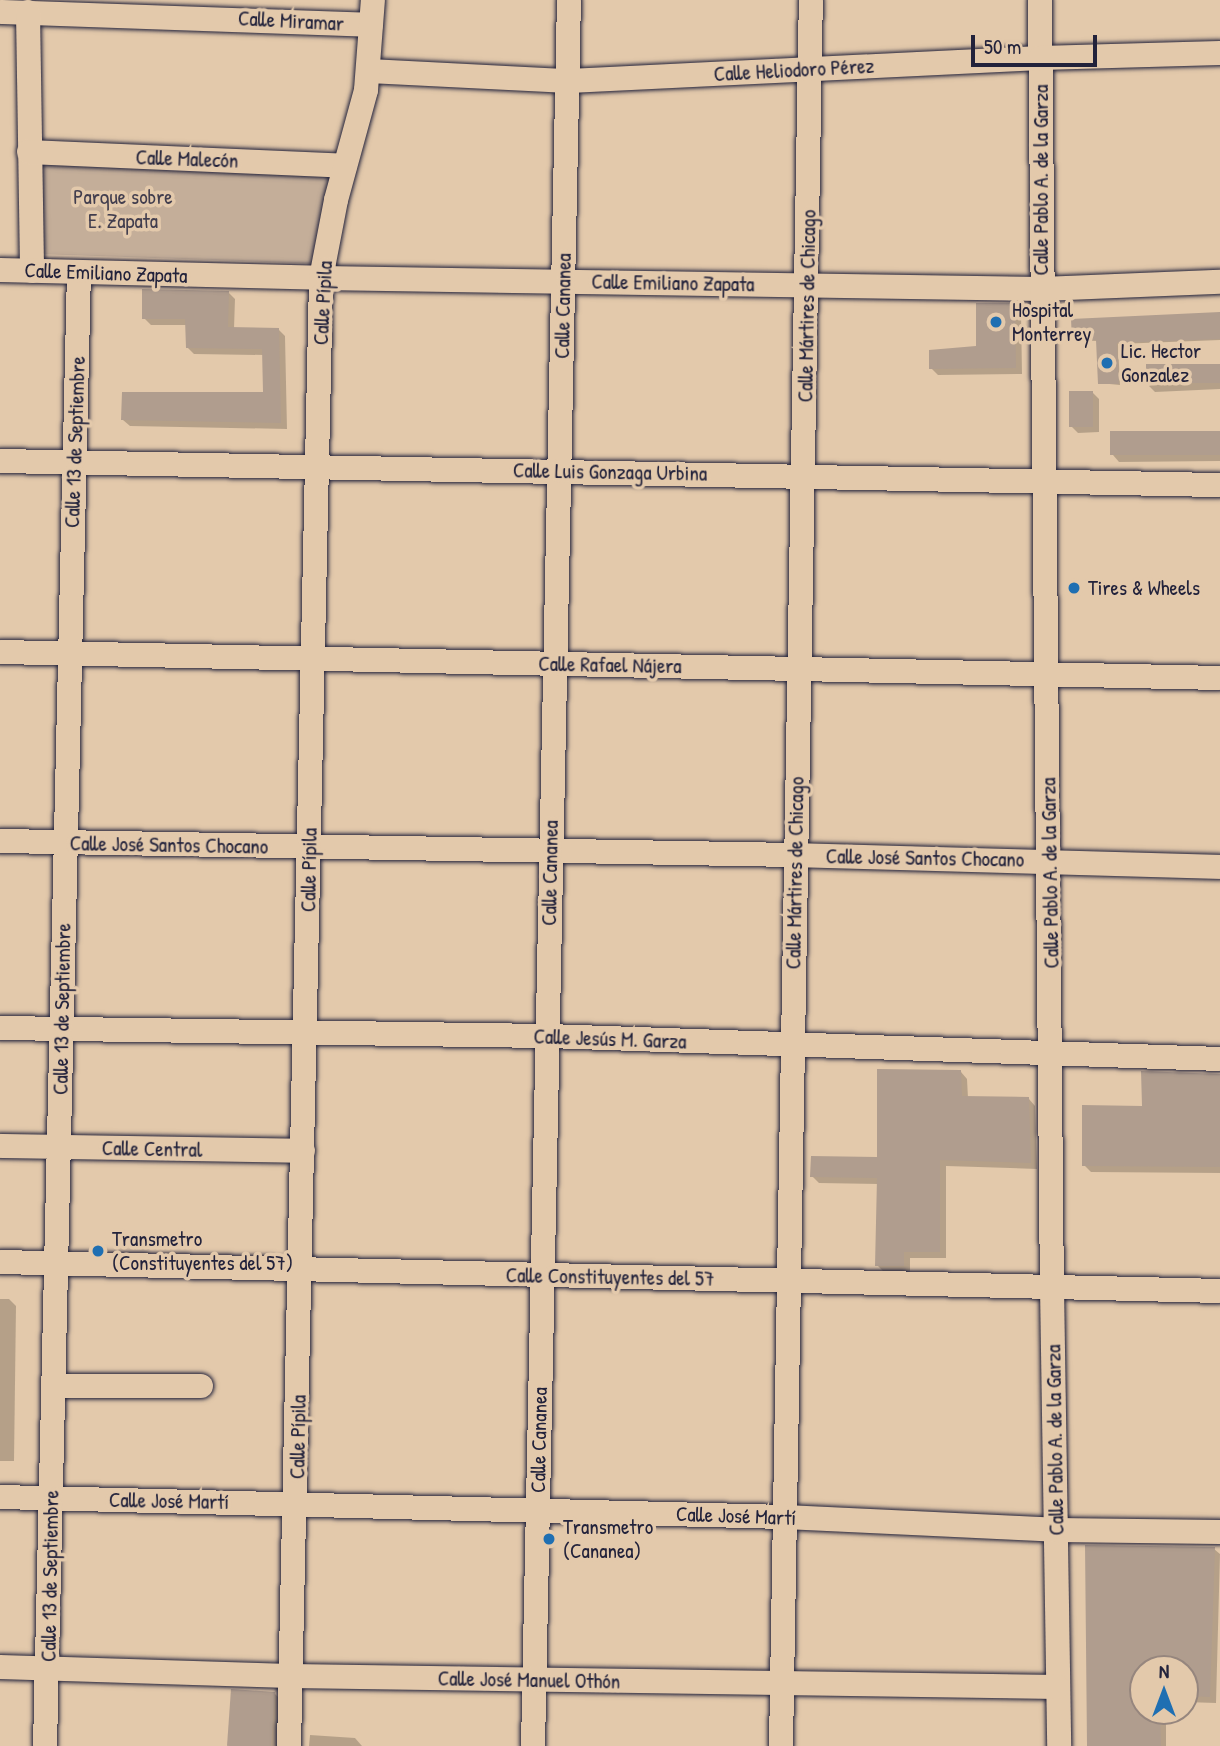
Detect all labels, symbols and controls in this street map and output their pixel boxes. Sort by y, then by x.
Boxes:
street label: Calle Miramar [237,6,345,36]
scale bar [975,21,1101,65]
text: 50 m [984,32,1021,61]
street label: Calle Heliodoro Pérez [713,53,875,87]
street label: Calle Pablo A. de la Garza [1028,84,1054,276]
street label: Calle Malecón [135,145,239,173]
park label: Parque sobre E. Zapata [73,184,173,234]
street label: Calle Mártires de Chicago [793,209,821,403]
street label: Calle Cananea [549,253,577,359]
street label: Calle Emiliano Zapata [24,258,188,288]
street label: Calle Pípila [308,260,338,346]
street label: Calle Emiliano Zapata [591,269,755,297]
place label: Hospital Monterrey [1012,297,1091,347]
marker: Hospital Monterrey [986,312,1006,332]
place label: Lic. Hector Gonzalez [1121,338,1201,388]
marker: Lic. Hector Gonzalez [1099,355,1115,371]
street label: Calle 13 de Septiembre [59,356,91,528]
street label: Calle Luis Gonzaga Urbina [513,458,707,486]
place label: Tires & Wheels [1088,575,1200,601]
marker: Tires & Wheels [1066,580,1082,596]
street label: Calle Rafael Nájera [538,651,682,679]
street label: Calle Mártires de Chicago [781,776,809,970]
street label: Calle Pablo A. de la Garza [1036,777,1064,969]
street label: Calle Cananea [536,820,564,926]
street label: Calle Pípila [296,828,322,912]
street label: Calle José Santos Chocano [70,831,268,859]
street label: Calle José Santos Chocano [826,844,1024,872]
street label: Calle 13 de Septiembre [48,923,76,1095]
street label: Calle Jesús M. Garza [533,1024,687,1054]
street label: Calle Central [102,1136,202,1162]
place label: Transmetro (Constituyentes del 57) [112,1226,293,1276]
marker: Transmetro (Constituyentes del 57) [90,1243,106,1259]
street label: Calle Constituyentes del 57 [506,1263,714,1291]
street label: Calle Pablo A. de la Garza [1041,1344,1069,1536]
street label: Calle Cananea [525,1387,553,1493]
street label: Calle Pípila [285,1395,311,1479]
street label: Calle José Martí [109,1487,229,1515]
street label: Calle 13 de Septiembre [36,1490,64,1662]
street label: Calle José Martí [675,1501,797,1531]
place label: Transmetro (Cananea) [563,1514,653,1564]
marker: Transmetro (Cananea) [541,1531,557,1547]
north arrow [1129,1655,1199,1725]
text: N [1159,1658,1169,1684]
street label: Calle José Manuel Othón [438,1666,620,1694]

